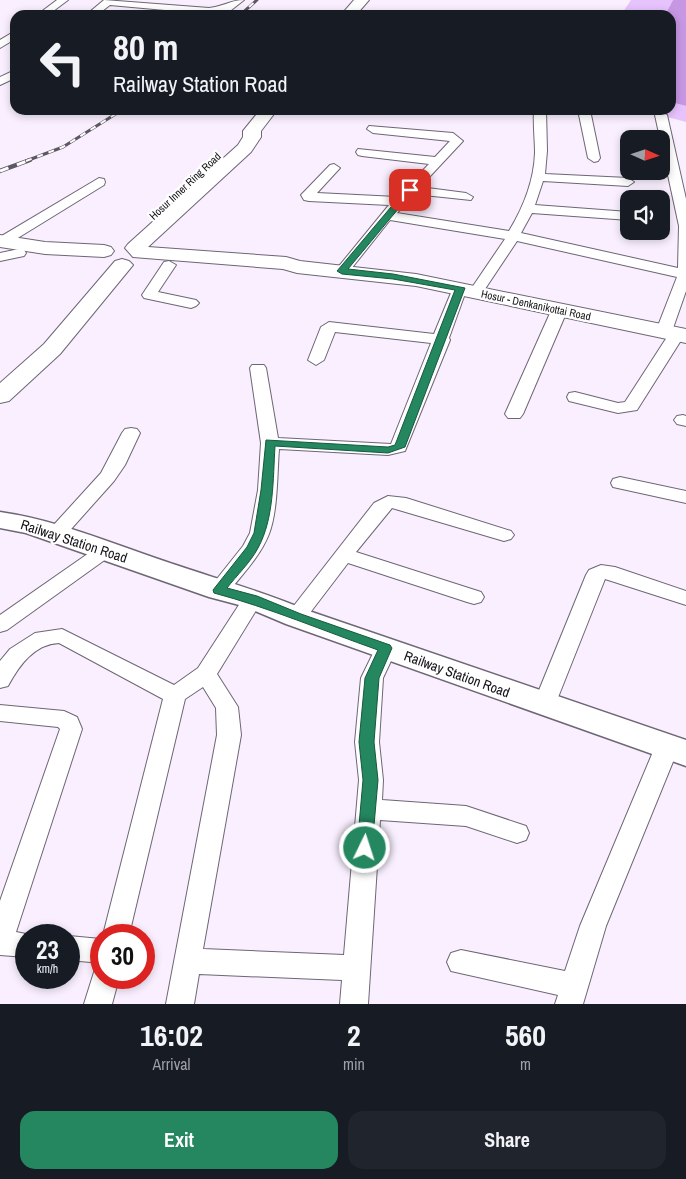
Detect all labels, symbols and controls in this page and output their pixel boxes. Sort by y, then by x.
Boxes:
text: 80 m [113,24,178,71]
icon: left [30,30,95,95]
text: Railway Station Road [113,69,287,99]
north arrow [620,130,670,180]
map controls [620,130,670,240]
street label: Hosur Inner Ring Road [146,149,224,223]
pin [389,169,431,211]
icon: arrive [396,176,424,204]
button: sound [620,190,670,240]
street label: Hosur - Denkanikottai Road [480,287,592,323]
street label: Railway Station Road [18,515,130,567]
street label: Railway Station Road [402,647,512,701]
position arrow [338,821,390,873]
speed limit sign: 30 [90,924,155,989]
text: 23 [36,933,59,967]
text: km/h [37,961,58,977]
text: 16:02 [140,1015,203,1055]
text: 2 [347,1015,361,1055]
text: 560 [505,1015,546,1055]
text: Arrival [153,1053,190,1075]
text: min [343,1053,365,1075]
text: m [520,1053,531,1075]
button: Exit [20,1111,338,1169]
button: Share [348,1111,666,1169]

